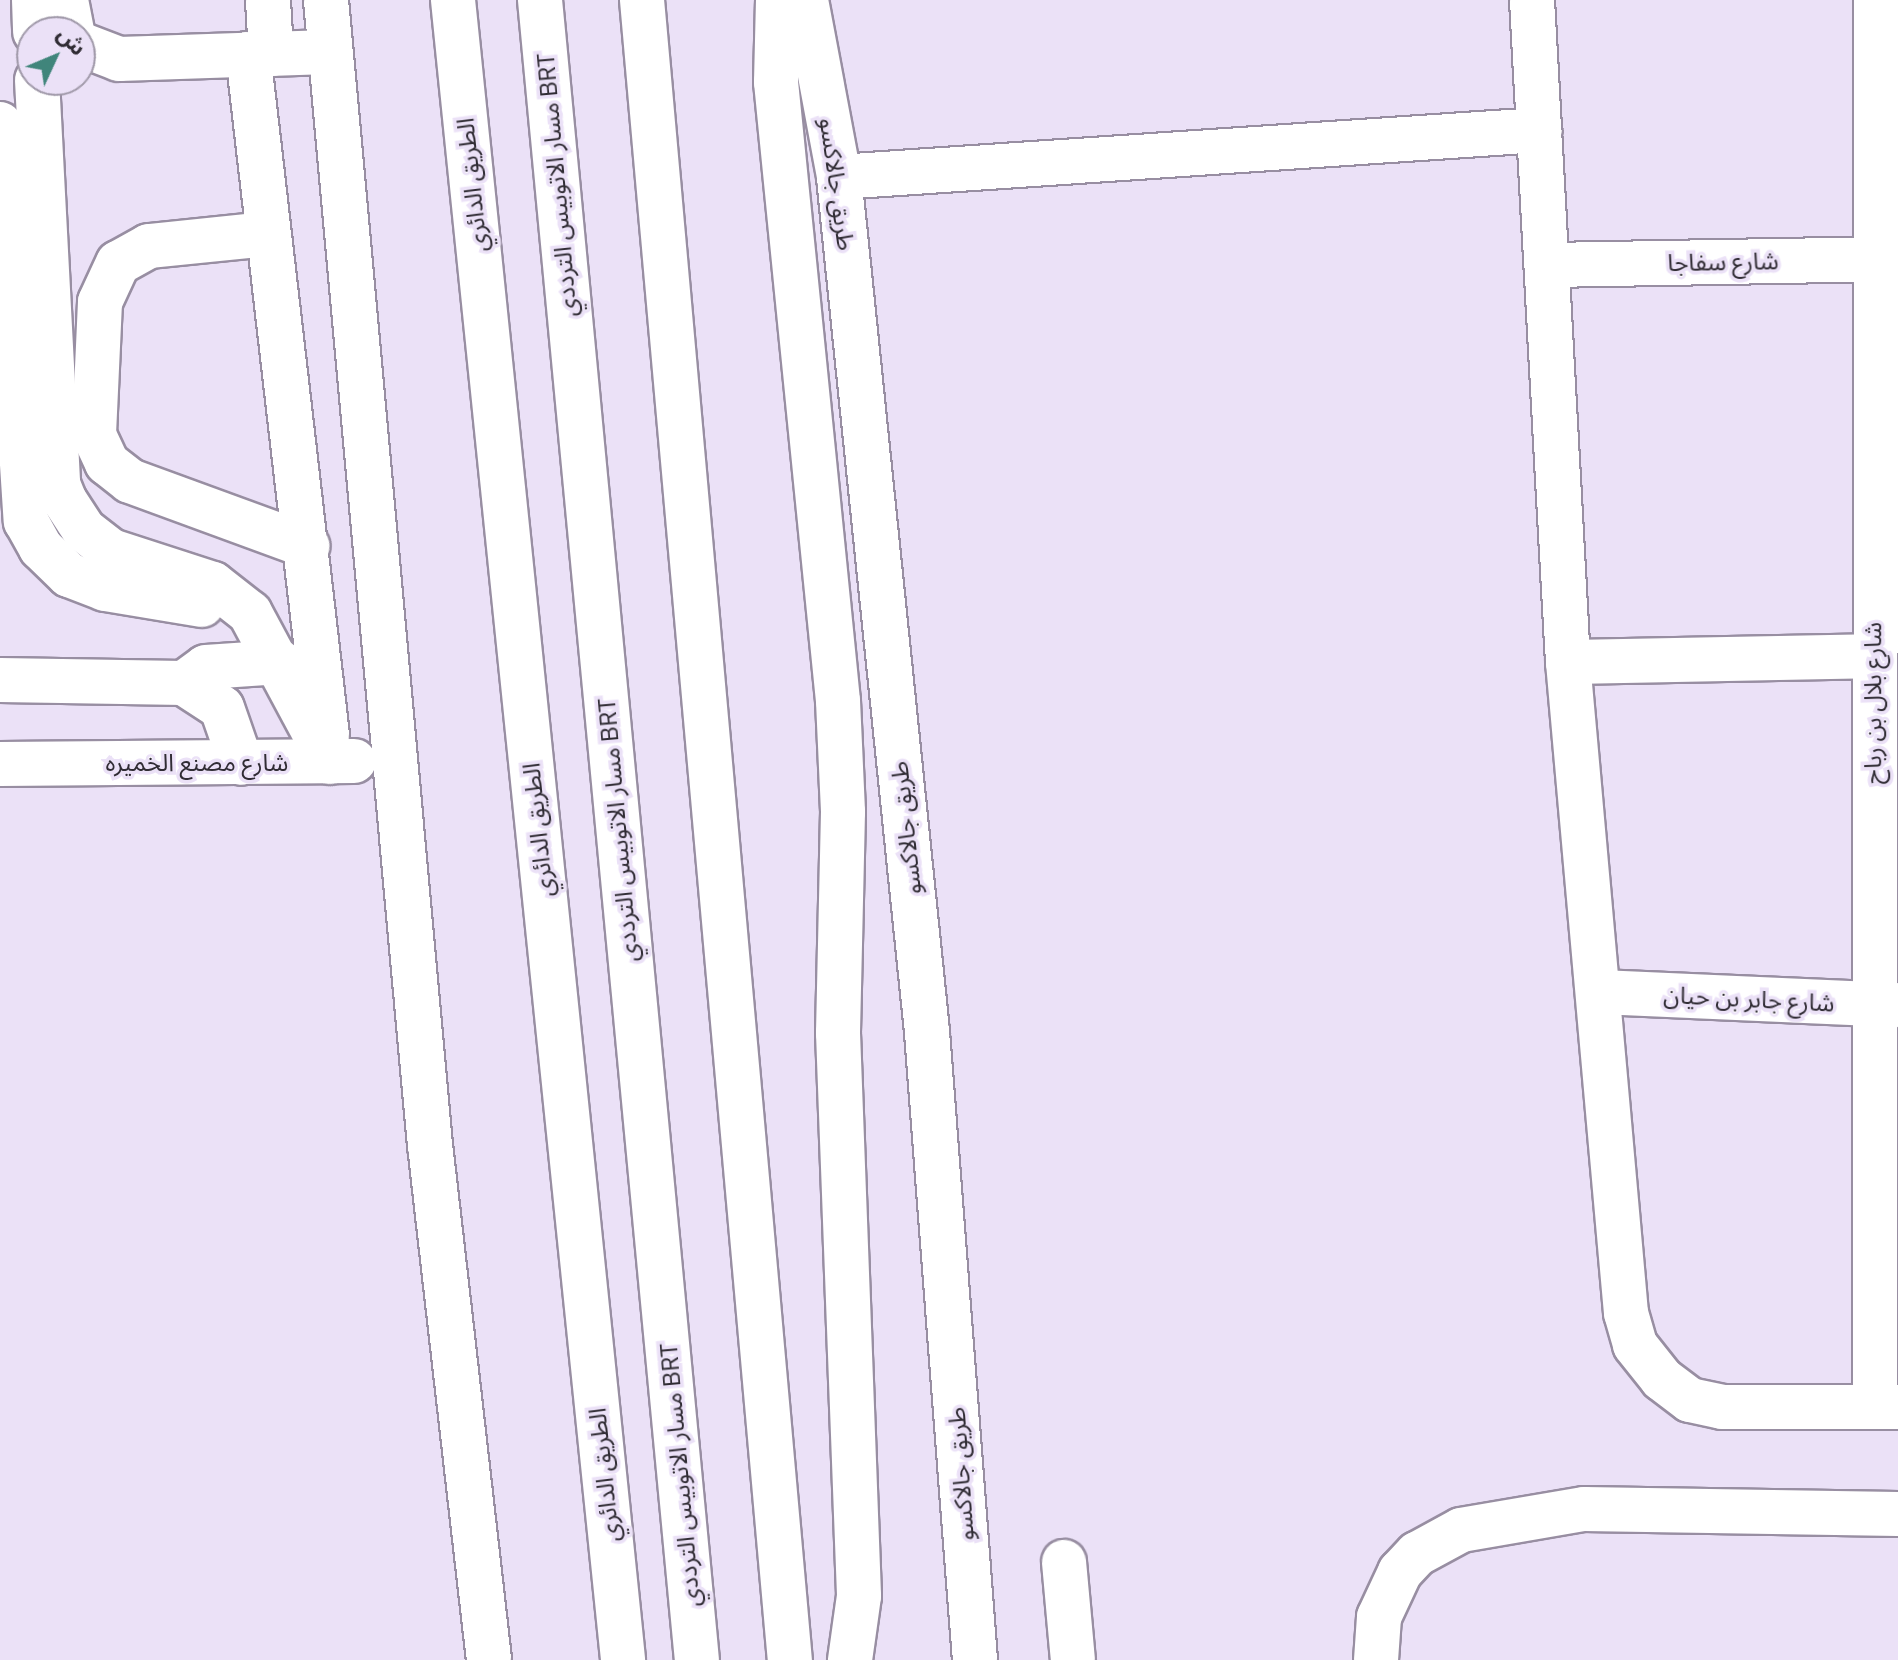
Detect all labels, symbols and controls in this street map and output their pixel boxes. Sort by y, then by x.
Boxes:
north arrow [16,16,96,96]
text: ش [51,19,93,61]
street label: مسار الاتوبيس الترددي BRT [531,52,583,318]
street label: طريق جالاكسو [813,116,861,252]
street label: الطريق الدائري [451,117,493,253]
street label: شارع سفاجا [1667,247,1779,277]
street label: شارع بلال بن رباح [1859,622,1887,784]
street label: مسار الاتوبيس الترددي BRT [592,697,644,963]
street label: شارع مصنع الخميره [106,749,288,777]
street label: طريق جالاكسو [885,760,927,896]
street label: الطريق الدائري [517,762,559,898]
street label: شارع جابر بن حيان [1663,980,1835,1018]
street label: مسار الاتوبيس الترددي BRT [654,1342,706,1608]
street label: طريق جالاكسو [942,1406,980,1542]
street label: الطريق الدائري [583,1407,625,1543]

